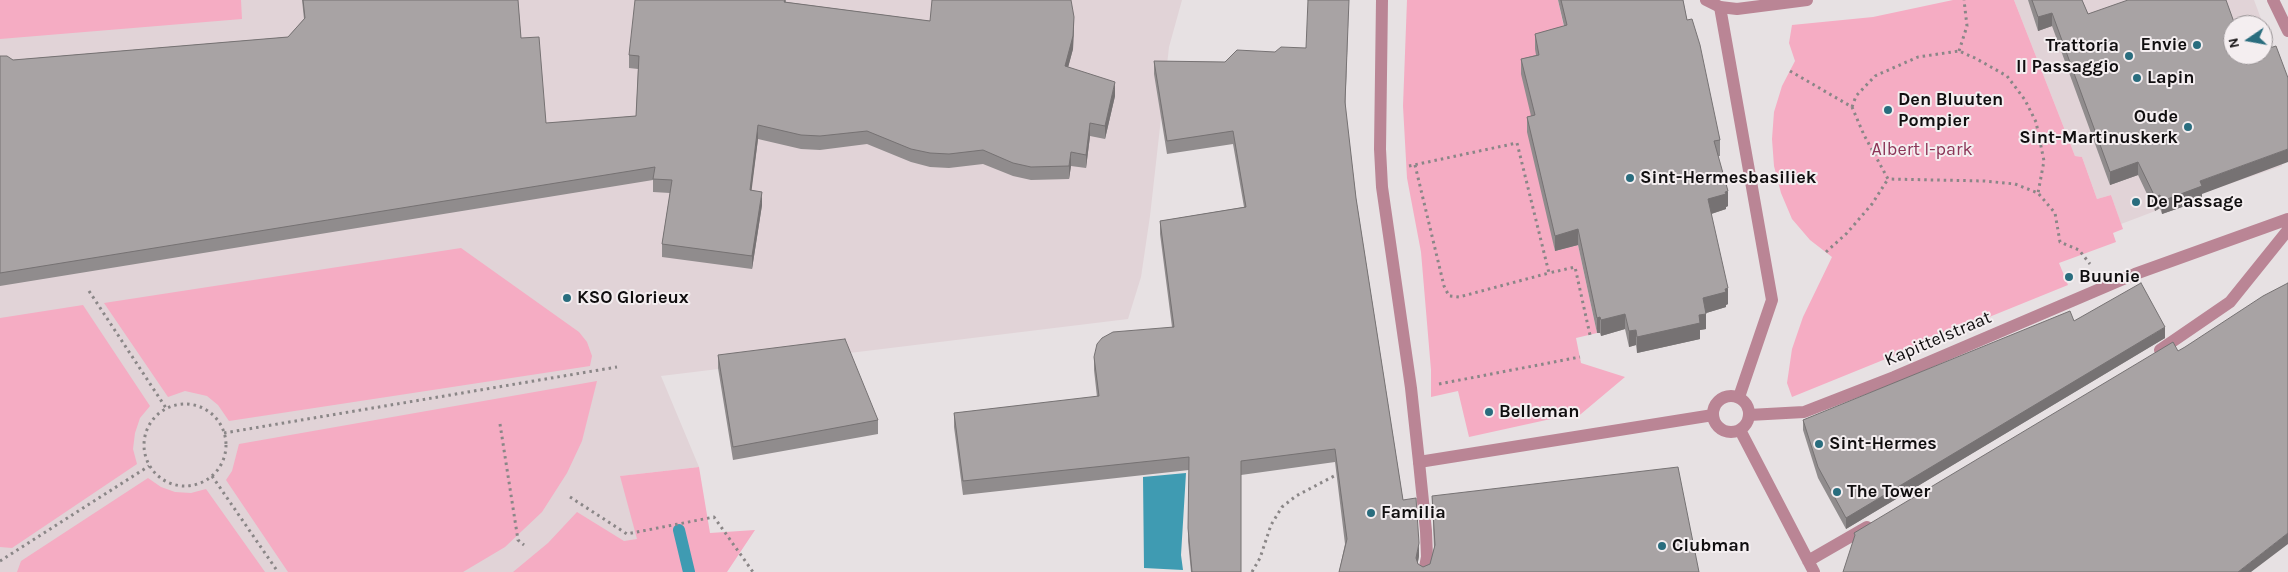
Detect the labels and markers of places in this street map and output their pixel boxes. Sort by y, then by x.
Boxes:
place label: Envie [2140,34,2187,56]
place label: Trattoria Il Passaggio [2016,35,2119,78]
marker: Envie [2191,39,2203,51]
marker: Trattoria Il Passaggio [2123,50,2135,62]
place label: Lapin [2147,67,2195,89]
marker: Lapin [2131,72,2143,84]
place label: Den Bluuten Pompier [1898,89,2003,132]
marker: Den Bluuten Pompier [1882,104,1894,116]
place label: Oude Sint-Martinuskerk [2019,106,2178,148]
marker: Oude Sint-Martinuskerk [2182,121,2194,133]
place label: Sint-Hermesbasiliek [1640,167,1816,189]
marker: Sint-Hermesbasiliek [1624,172,1636,184]
place label: De Passage [2146,191,2243,213]
marker: De Passage [2130,196,2142,208]
place label: Buunie [2079,266,2140,288]
marker: Buunie [2063,271,2075,283]
place label: KSO Glorieux [577,287,689,309]
marker: KSO Glorieux [561,292,573,304]
place label: Belleman [1499,401,1580,423]
marker: Belleman [1483,406,1495,418]
place label: Sint-Hermes [1829,433,1937,455]
marker: Sint-Hermes [1813,438,1825,450]
place label: The Tower [1847,481,1930,503]
marker: The Tower [1831,486,1843,498]
place label: Familia [1381,502,1446,524]
marker: Familia [1365,507,1377,519]
place label: Clubman [1672,535,1750,557]
marker: Clubman [1656,540,1668,552]

